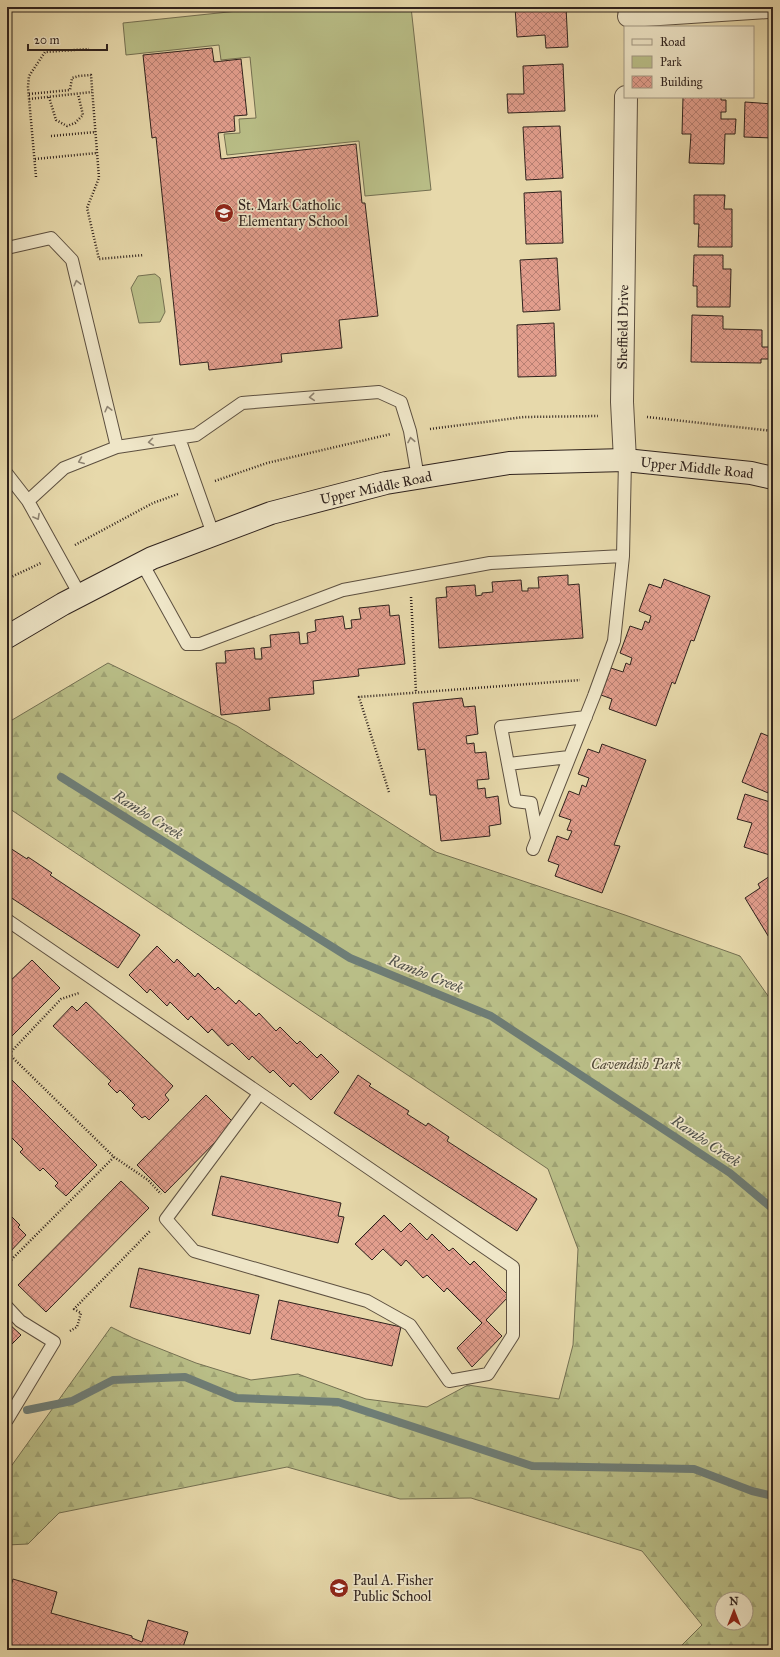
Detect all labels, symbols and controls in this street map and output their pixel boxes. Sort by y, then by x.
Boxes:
scale bar [28,26,107,52]
legend [624,26,754,98]
text: 20 m [34,33,60,47]
text: Road [660,35,686,49]
text: Park [660,55,682,69]
text: Building [660,75,703,90]
place label: St. Mark Catholic Elementary School [238,197,348,230]
school or university icon: St. Mark Catholic Elementary School [213,202,235,224]
one-way arrow [73,279,82,286]
street label: Sheffield Drive [614,284,632,369]
one-way arrow [309,393,315,402]
one-way arrow [104,406,113,413]
one-way arrow [407,436,416,443]
one-way arrow [148,437,154,446]
street label: Upper Middle Road [640,454,754,482]
one-way arrow [77,457,84,465]
street label: Upper Middle Road [319,468,433,508]
one-way arrow [32,513,40,520]
water label: Rambo Creek [109,786,187,844]
water label: Rambo Creek [385,951,466,997]
park label: Cavendish Park [591,1056,682,1073]
water label: Rambo Creek [667,1111,744,1171]
place label: Paul A. Fisher Public School [353,1572,434,1605]
school or university icon: Paul A. Fisher Public School [328,1577,350,1599]
north arrow [714,1591,754,1631]
text: N [729,1595,739,1608]

